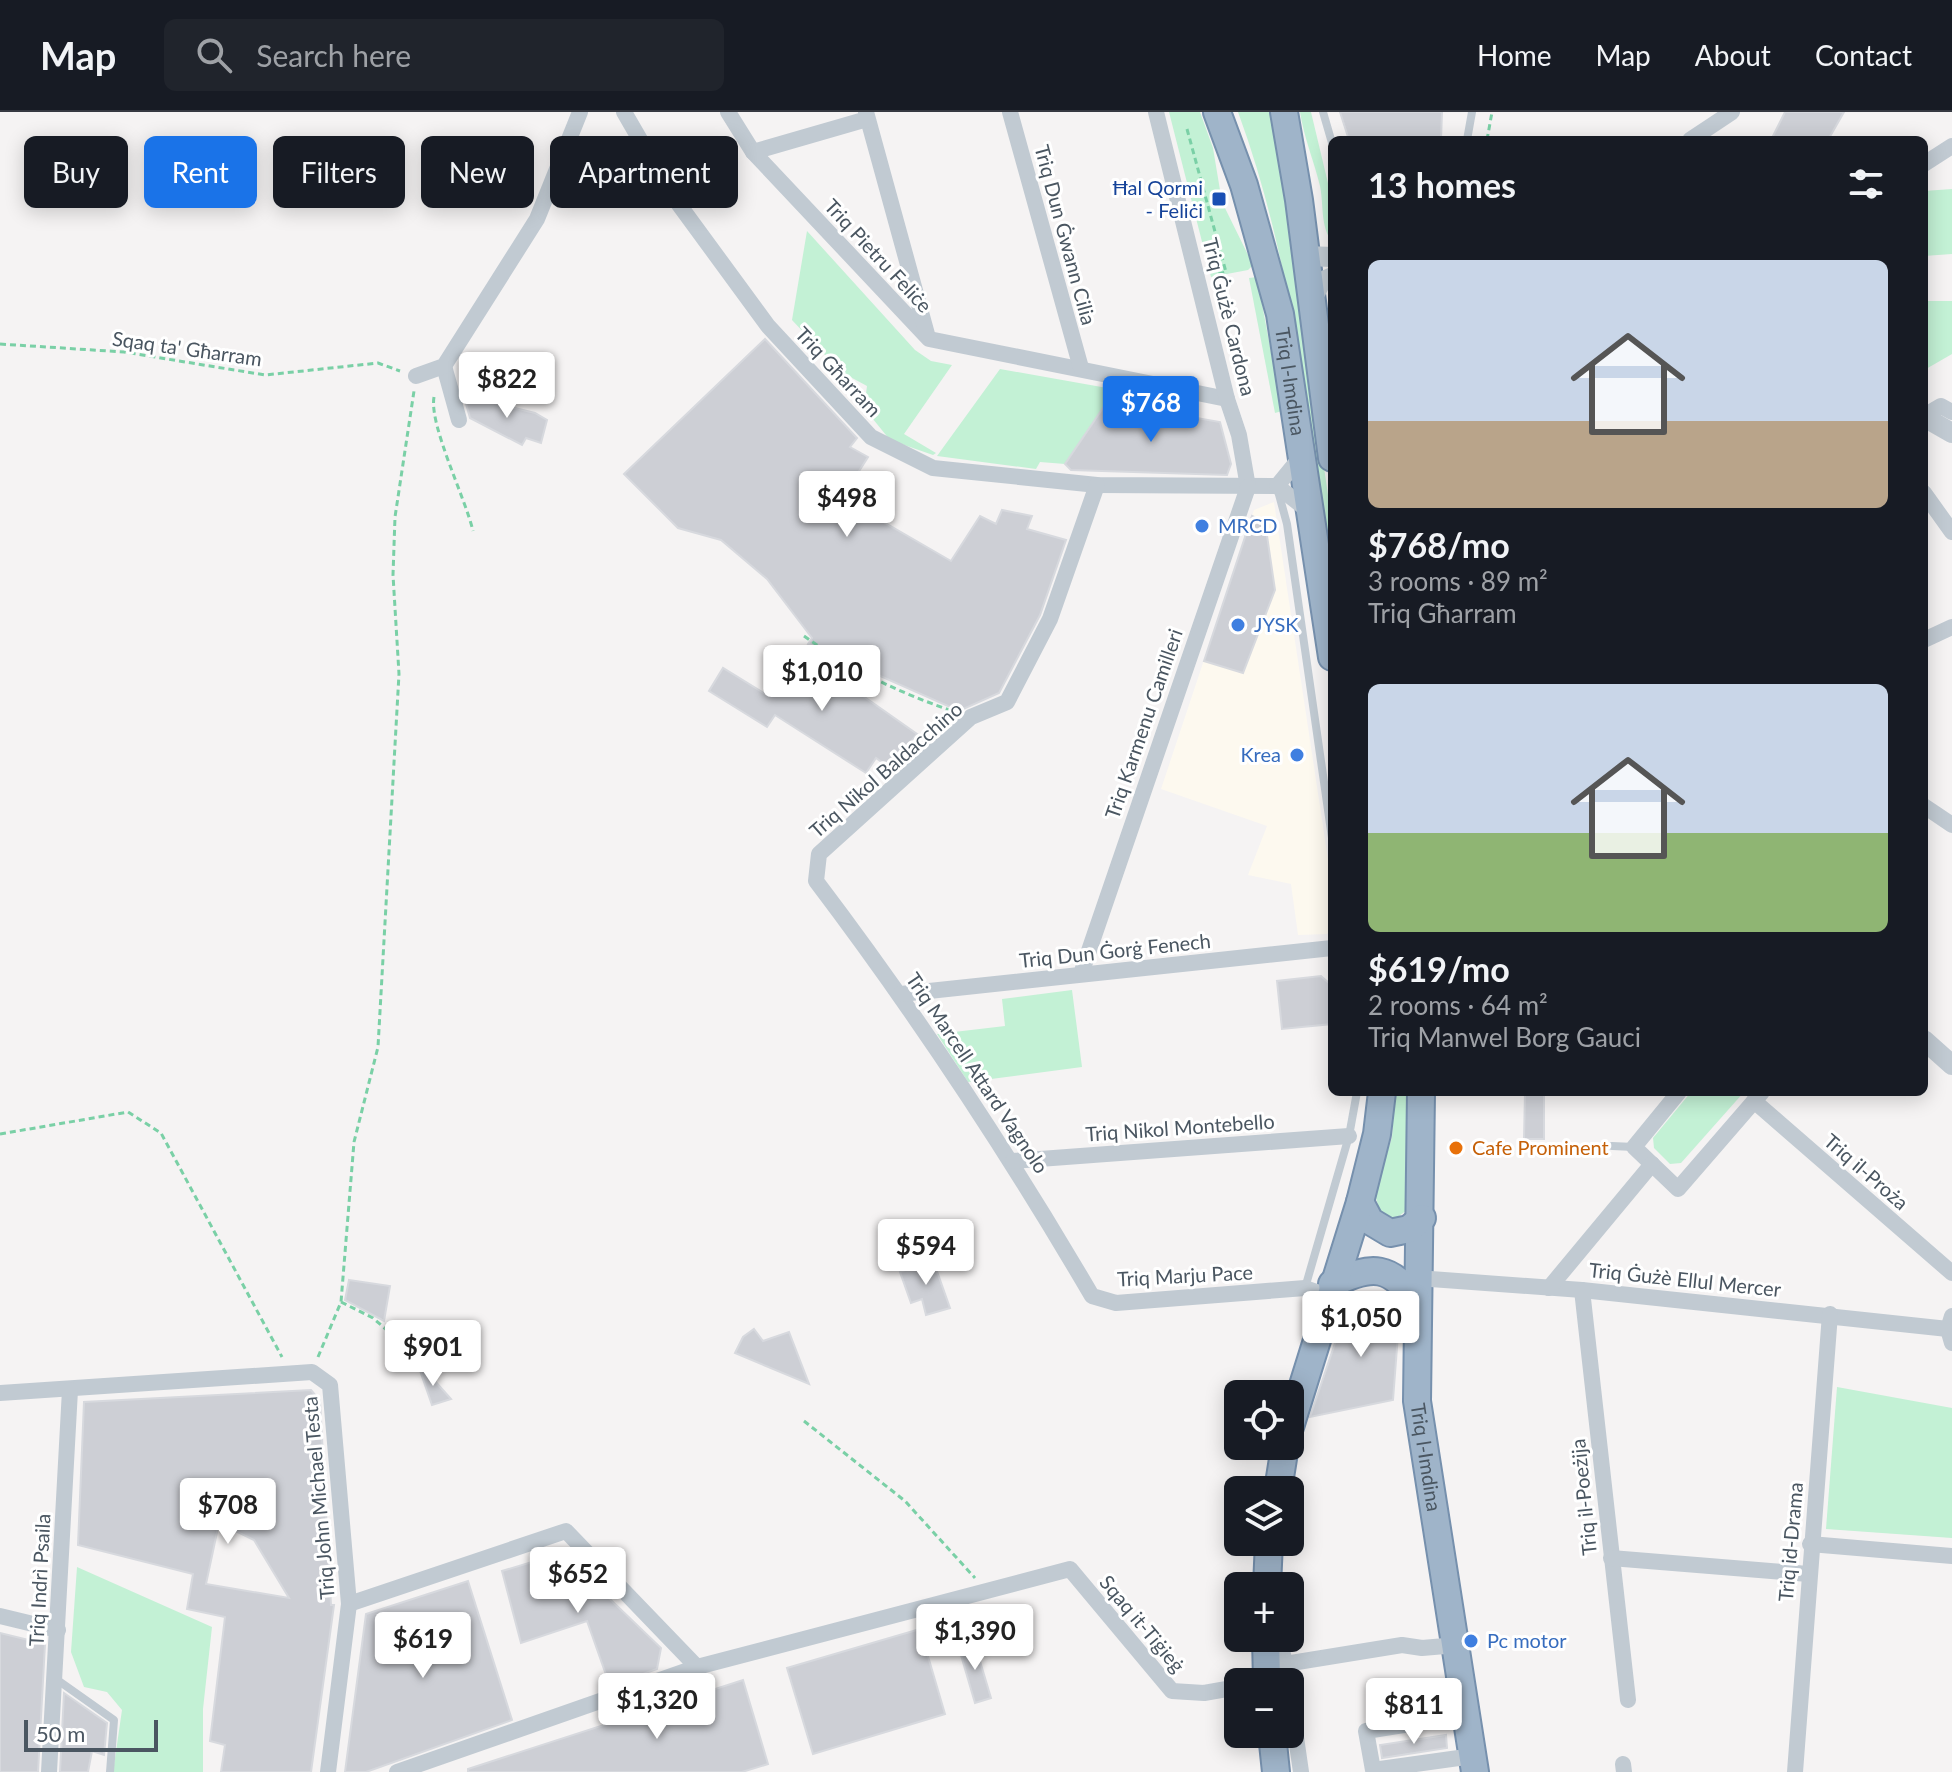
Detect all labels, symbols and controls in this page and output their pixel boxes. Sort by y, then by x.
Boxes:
search box [164,19,724,91]
text: Map [40,32,116,78]
icon: search [192,33,236,77]
text: Search here [256,37,411,73]
text: Home [1477,38,1552,72]
text: Map [1596,38,1651,72]
text: About [1695,38,1771,72]
text: Contact [1815,38,1912,72]
chip: Buy [24,136,128,208]
chip: Rent [144,136,257,208]
chip: Filters [273,136,405,208]
chip: New [421,136,534,208]
chip: Apartment [550,136,738,208]
street label: Triq Dun Ġwann Cilia [1030,142,1102,327]
icon: filters [1844,162,1888,206]
text: 13 homes [1368,164,1516,205]
place label: Ħal Qormi - Feliċi [1112,175,1203,222]
marker: Ħal Qormi - Feliċi [1210,190,1228,208]
street label: Triq Pietru Feliċe [820,194,937,317]
street label: Triq Ġużè Cardona [1199,235,1261,398]
icon: home [1556,312,1700,456]
street label: Triq Għarram [791,321,887,421]
street label: Sqaq ta' Għarram [111,326,263,370]
street label: Triq l-Imdina [1271,326,1311,437]
pin: $822 [460,352,554,420]
text: $822 [477,362,537,394]
pin: $768 [1104,376,1198,444]
text: $768 [1121,386,1181,418]
pin: $498 [800,471,894,539]
text: $498 [817,481,877,513]
place label: MRCD [1218,513,1278,537]
marker: MRCD [1193,517,1211,535]
text: $768/mo [1368,524,1510,565]
text: 3 rooms · 89 m² [1368,565,1548,597]
text: Triq Għarram [1368,597,1517,629]
place label: JYSK [1254,612,1299,636]
marker: JYSK [1229,616,1247,634]
street label: Triq Karmenu Camilleri [1099,625,1187,822]
pin: $1,010 [757,645,887,713]
text: $1,010 [781,655,863,687]
street label: Triq Nikol Baldacchino [804,696,967,842]
icon: home [1556,736,1700,880]
place label: Krea [1240,742,1281,766]
marker: Krea [1288,746,1306,764]
street label: Triq Dun Ġorġ Fenech [1018,928,1212,972]
text: $619/mo [1368,948,1510,989]
street label: Triq Marcell Attard Vagnolo [902,968,1054,1177]
text: 2 rooms · 64 m² [1368,989,1548,1021]
text: Triq Manwel Borg Gauci [1368,1021,1641,1053]
street label: Triq Nikol Montebello [1085,1108,1275,1146]
street label: Triq il-Proża [1820,1128,1914,1214]
place label: Cafe Prominent [1472,1135,1609,1159]
marker: Cafe Prominent [1447,1139,1465,1157]
pin: $594 [879,1219,973,1287]
text: $594 [896,1229,956,1261]
street label: Triq Ġużè Ellul Mercer [1588,1257,1783,1301]
street label: Triq Marju Pace [1116,1259,1254,1291]
pin: $1,050 [1296,1291,1426,1359]
text: $1,050 [1320,1301,1402,1333]
pin: $901 [386,1320,480,1388]
text: $901 [403,1330,463,1362]
map controls [1224,1380,1304,1748]
button: locate [1224,1380,1304,1460]
street label: Triq John Michael Testa [297,1396,339,1601]
street label: Triq l-Imdina [1406,1401,1447,1513]
street label: Triq il-Poeżija [1565,1438,1601,1556]
button: layers [1224,1476,1304,1556]
pin: $708 [181,1478,275,1546]
street label: Triq id-Drama [1773,1481,1807,1603]
text: $708 [198,1488,258,1520]
street label: Triq Indrì Psaila [24,1513,54,1647]
pin: $652 [531,1547,625,1615]
text: $652 [548,1557,608,1589]
street label: Sqaq it-Tiġieġ [1095,1570,1190,1677]
button: + [1224,1572,1304,1652]
pin: $1,390 [910,1604,1040,1672]
pin: $619 [376,1612,470,1680]
text: $1,390 [934,1614,1016,1646]
text: $619 [393,1622,453,1654]
place label: Pc motor [1487,1628,1567,1652]
marker: Pc motor [1462,1632,1480,1650]
button: − [1224,1668,1304,1748]
pin: $1,320 [592,1673,722,1741]
pin: $811 [1367,1678,1461,1746]
text: $1,320 [616,1683,698,1715]
text: $811 [1384,1688,1444,1720]
scale bar [24,1716,158,1752]
text: 50 m [36,1720,85,1747]

